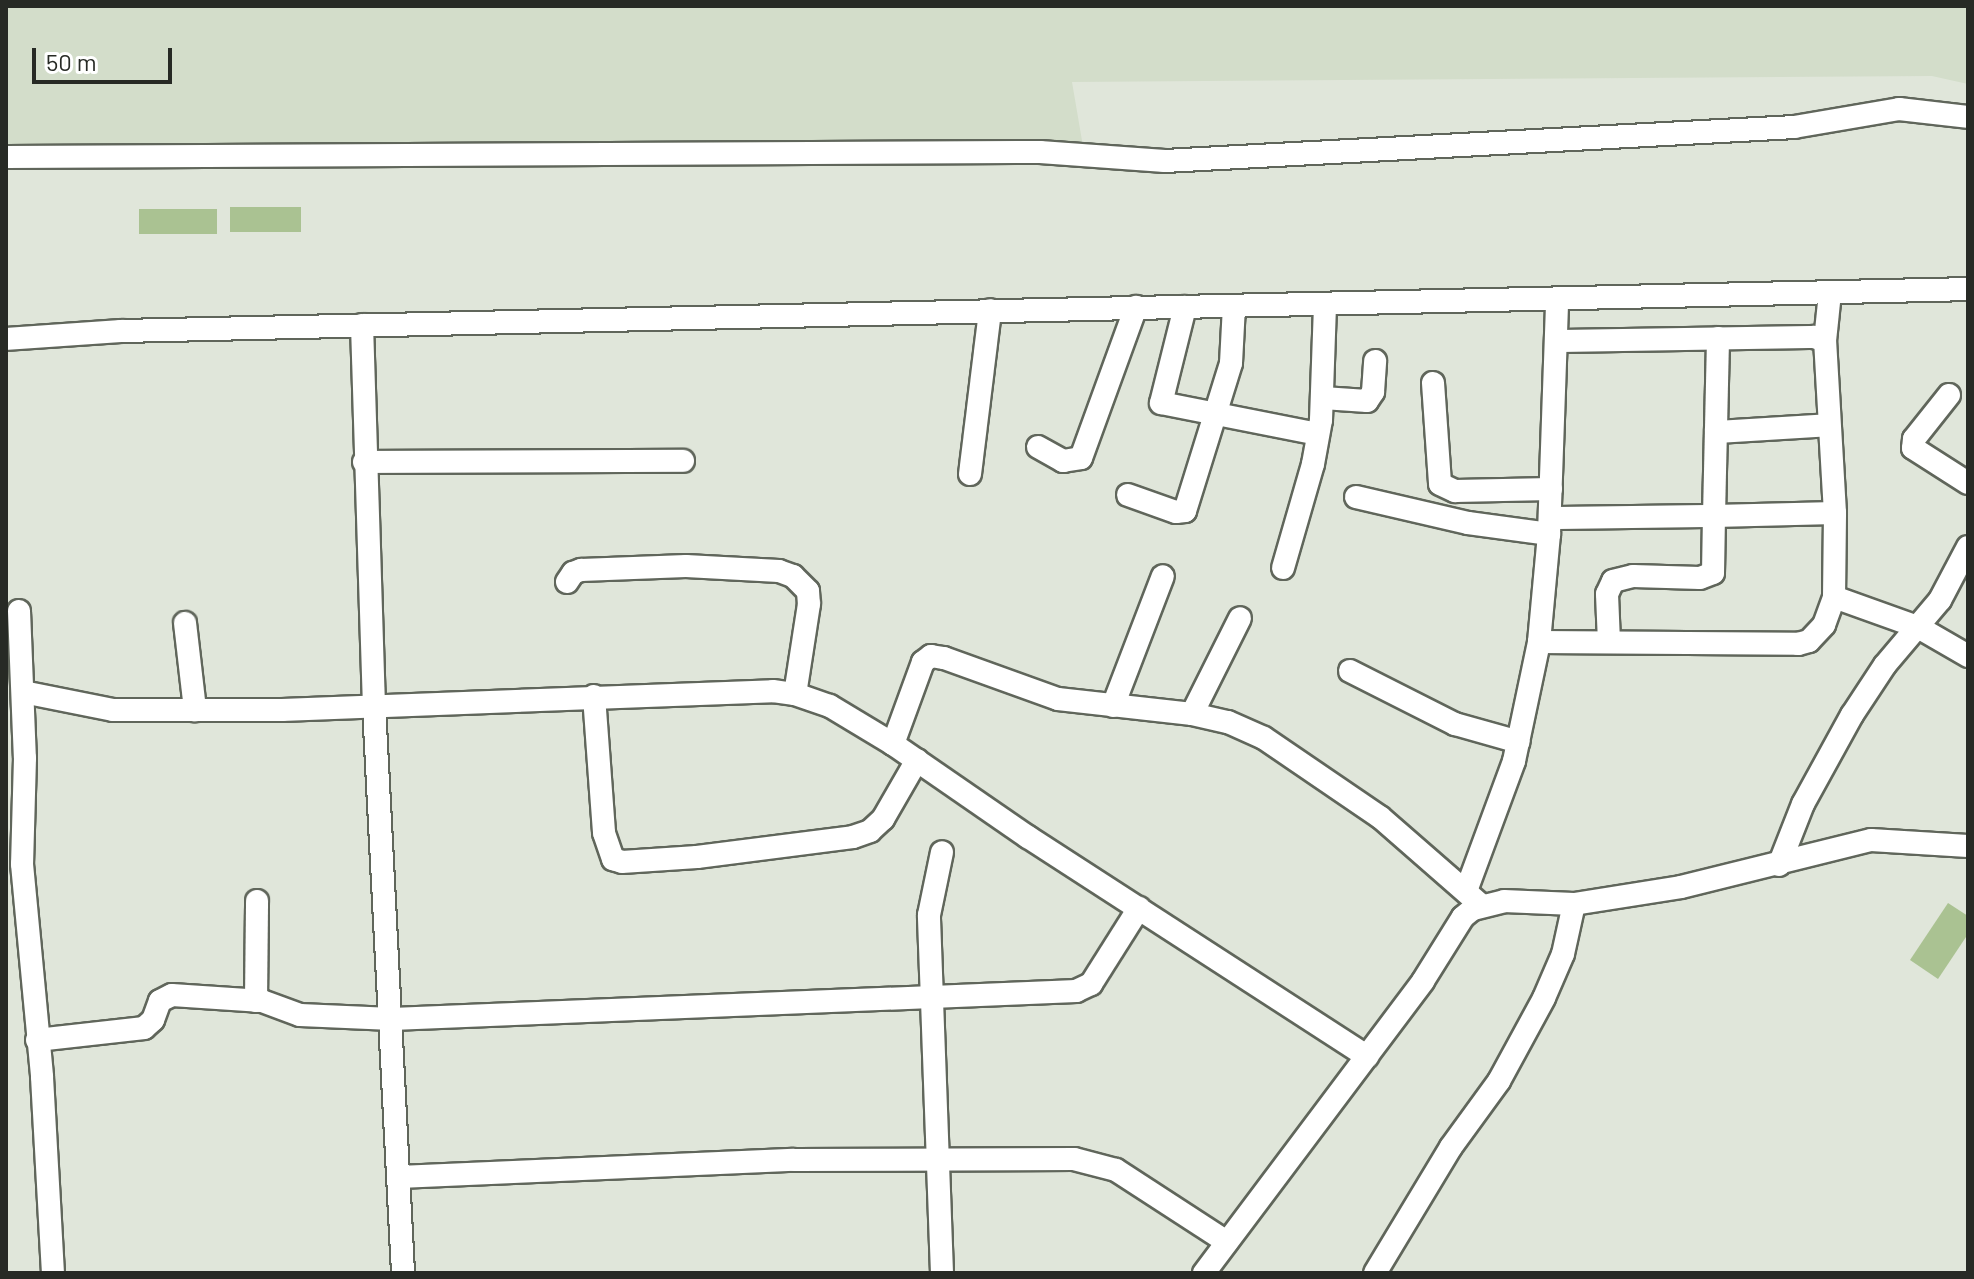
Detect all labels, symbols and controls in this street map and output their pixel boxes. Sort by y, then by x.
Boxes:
scale bar [36,32,176,82]
text: 50 m [46,47,97,76]

